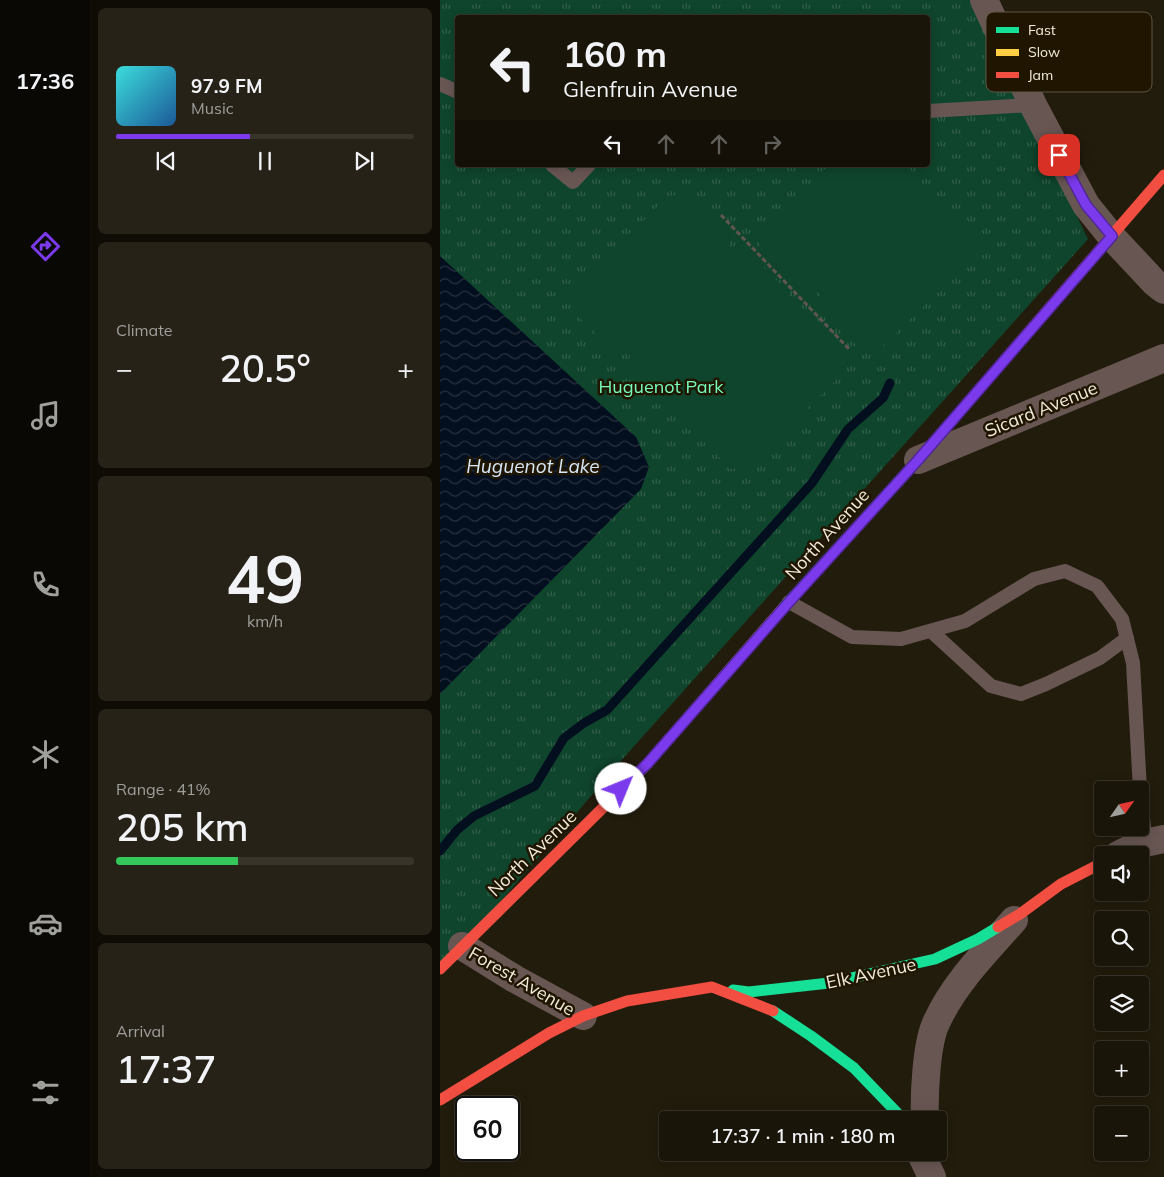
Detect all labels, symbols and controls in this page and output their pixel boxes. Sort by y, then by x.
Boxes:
legend [986,12,1152,92]
text: Fast [1028,21,1056,39]
text: 160 m [563,32,667,76]
icon: left [480,35,545,100]
text: Slow [1028,43,1060,61]
text: Jam [1028,66,1053,84]
text: 17:36 [16,67,74,95]
text: 97.9 FM [191,74,263,98]
text: Glenfruin Avenue [563,75,738,103]
text: Music [191,98,234,118]
icon: left [599,130,627,158]
icon: ahead [652,130,680,158]
icon: ahead [705,130,733,158]
icon: right [758,130,786,158]
pin [1038,134,1080,176]
icon: arrive [1045,141,1073,169]
icon: previous [152,147,180,175]
icon: pause [251,147,279,175]
icon: next [350,147,378,175]
icon: directions [28,229,63,264]
text: Climate [116,320,172,340]
text: 20.5° [219,344,311,392]
text: − [116,351,133,386]
text: + [397,351,414,386]
park label: Huguenot Park [599,375,724,398]
street label: Sicard Avenue [981,376,1101,442]
icon: music [28,398,63,433]
water label: Huguenot Lake [466,454,600,478]
street label: North Avenue [780,484,874,584]
text: 49 [226,538,304,619]
icon: phone [28,567,63,602]
text: km/h [247,611,283,631]
icon: climate [28,737,63,772]
position arrow [594,762,646,814]
text: Range · 41% [116,779,211,799]
north arrow [1094,781,1149,836]
map controls [1094,781,1149,1161]
text: 205 km [116,803,249,851]
street label: North Avenue [483,805,581,901]
button: sound [1094,846,1149,901]
icon: car [28,906,63,941]
button: search [1094,911,1149,966]
street label: Forest Avenue [465,941,579,1021]
street label: Elk Avenue [824,952,918,994]
button: layers [1094,976,1149,1031]
text: Arrival [116,1021,165,1041]
button: + [1094,1041,1149,1096]
text: 17:37 [116,1045,216,1093]
icon: filters [28,1075,63,1110]
speed limit sign: 60 [455,1096,520,1161]
button: − [1094,1106,1149,1161]
text: 17:37 · 1 min · 180 m [710,1124,896,1148]

